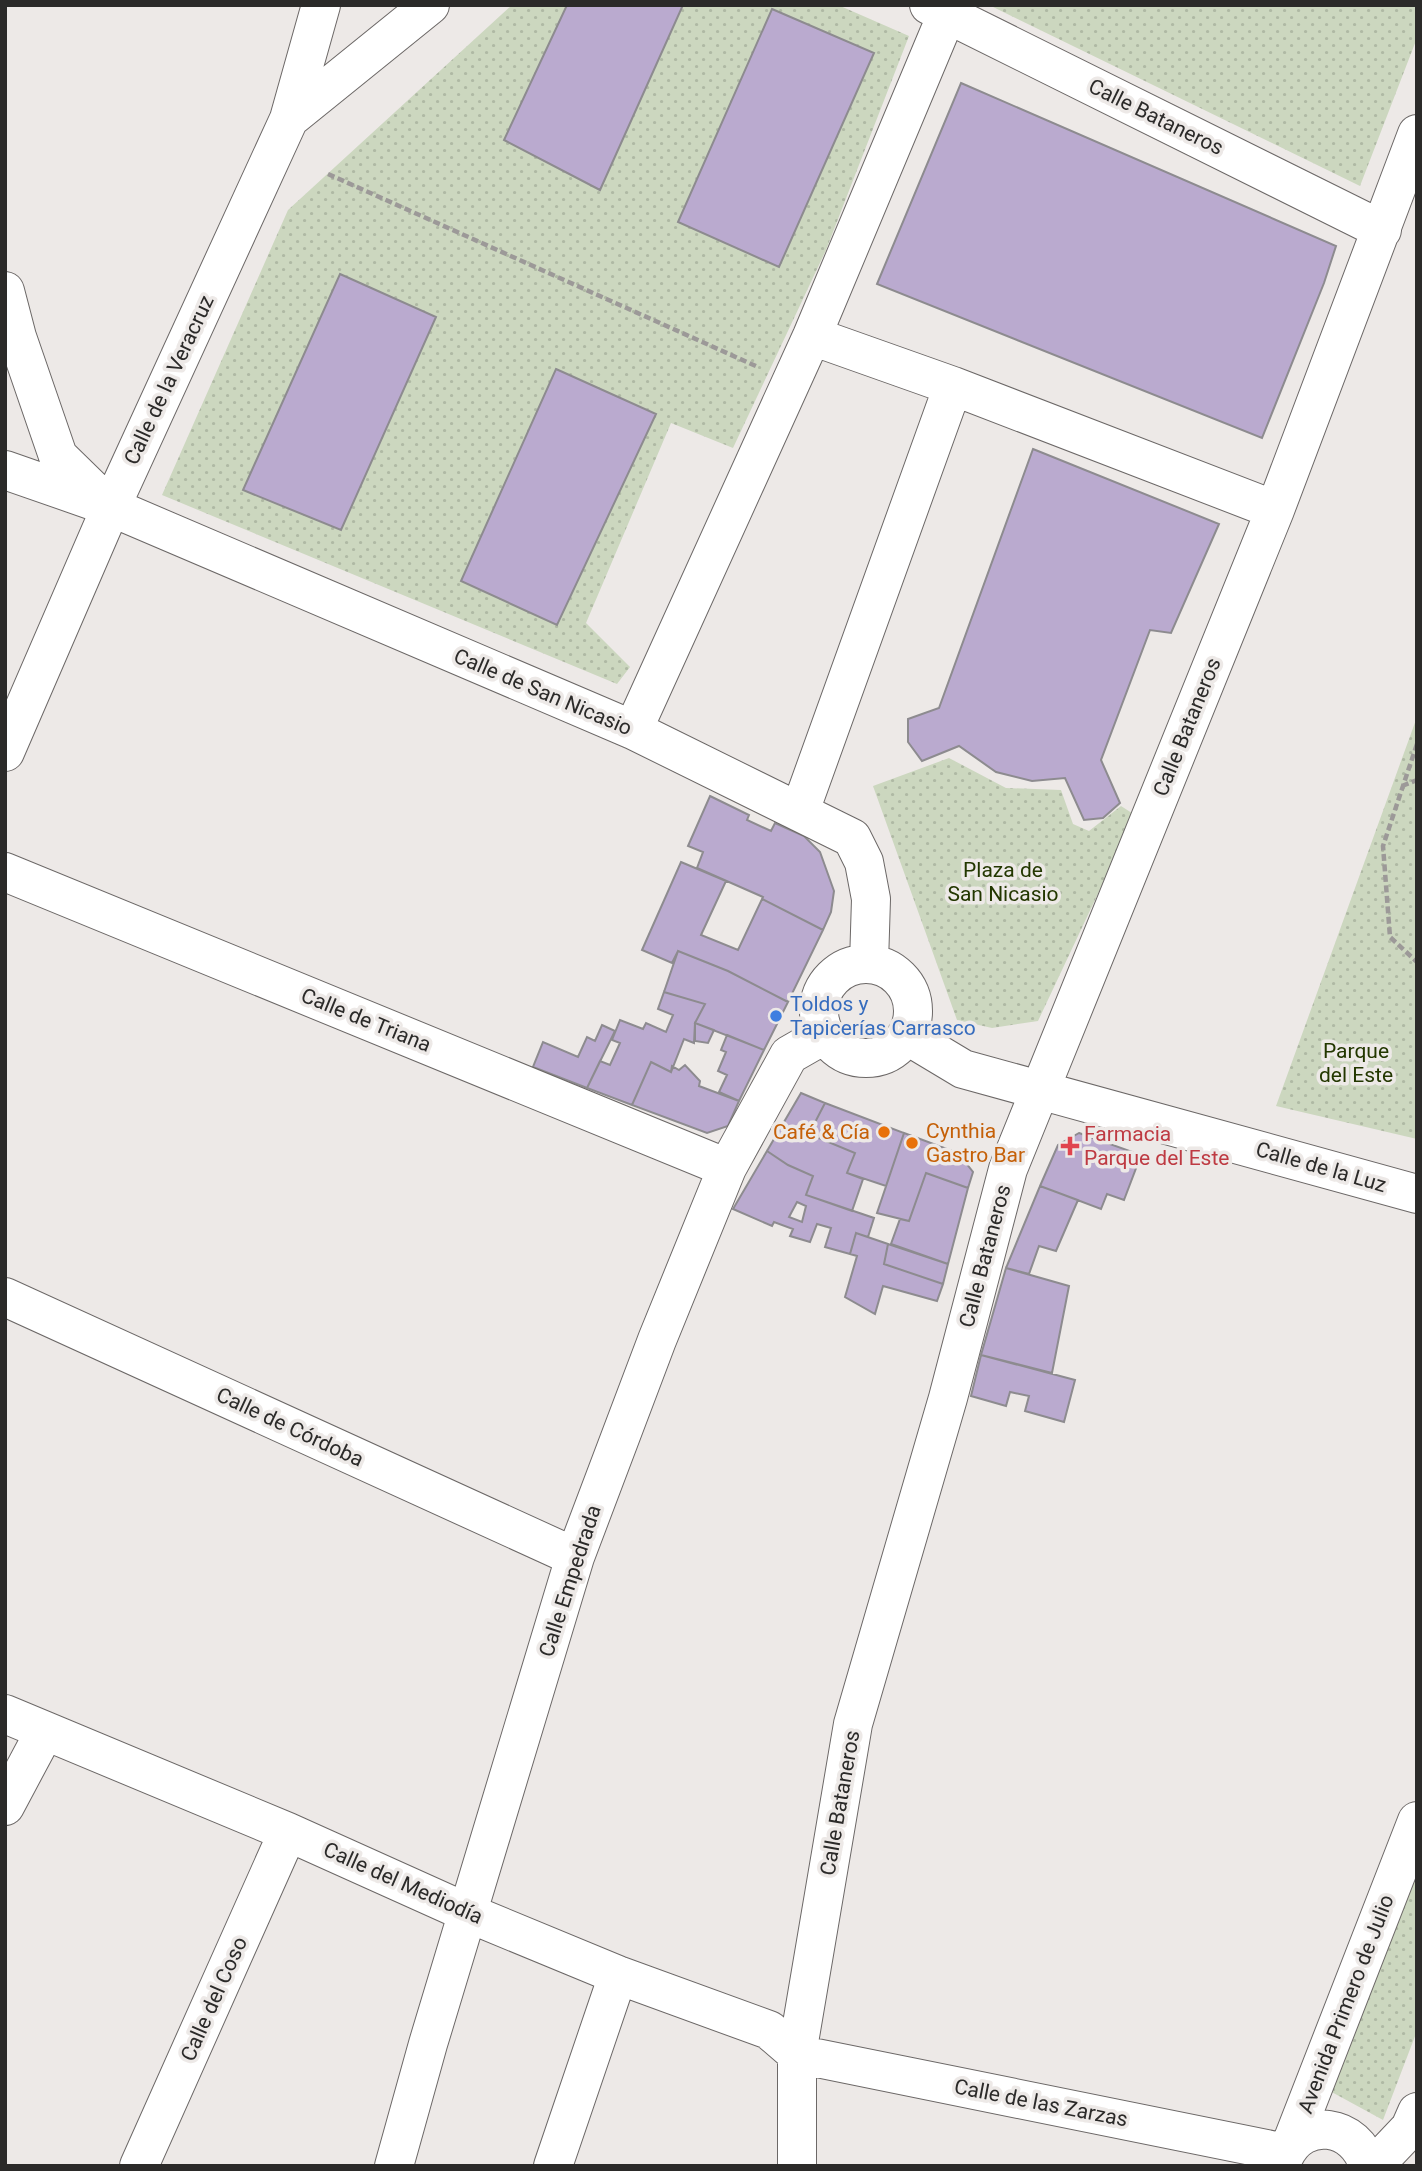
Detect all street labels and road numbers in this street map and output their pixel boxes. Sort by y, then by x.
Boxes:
street label: Calle Bataneros [1085,74,1227,160]
street label: Calle de la Veracruz [119,292,219,468]
street label: Calle de San Nicasio [450,644,636,740]
street label: Calle Bataneros [1148,654,1226,800]
street label: Calle de Triana [298,983,434,1057]
street label: Calle de la Luz [1253,1137,1389,1197]
street label: Calle Bataneros [954,1182,1016,1330]
street label: Calle de Córdoba [213,1382,367,1472]
street label: Calle Empedrada [534,1502,606,1660]
street label: Calle Bataneros [815,1729,865,1877]
street label: Calle del Mediodía [320,1837,486,1929]
street label: Avenida Primero de Julio [1293,1891,1399,2117]
street label: Calle del Coso [176,1933,252,2065]
street label: Calle de las Zarzas [952,2074,1130,2132]

